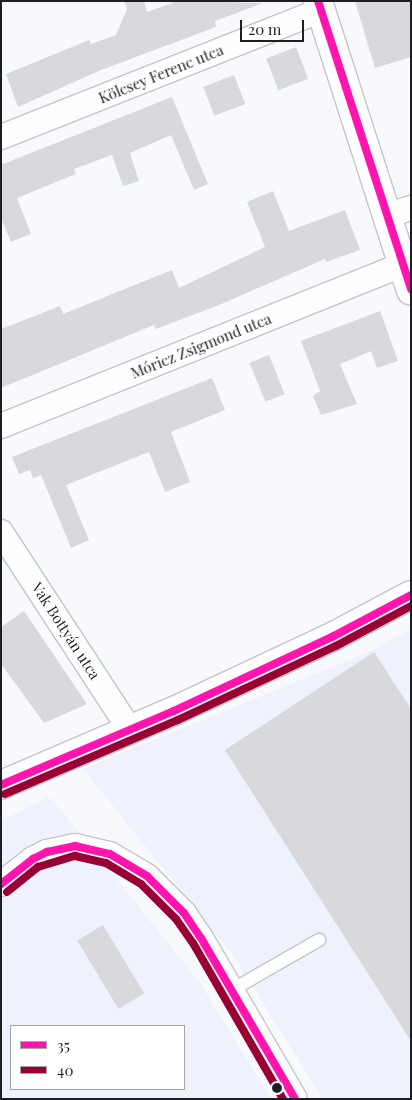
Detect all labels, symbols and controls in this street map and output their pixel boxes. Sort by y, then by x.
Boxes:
scale bar [242,10,306,42]
text: 20 m [248,19,281,39]
street label: Kölcsey Ferenc utca [96,41,226,107]
street label: Móricz Zsigmond utca [128,310,274,382]
street label: Vak Bottyán utca [28,579,104,683]
legend [10,1025,185,1090]
text: 35 [57,1035,70,1055]
text: 40 [57,1060,73,1080]
unlabelled marker [272,1083,282,1093]

